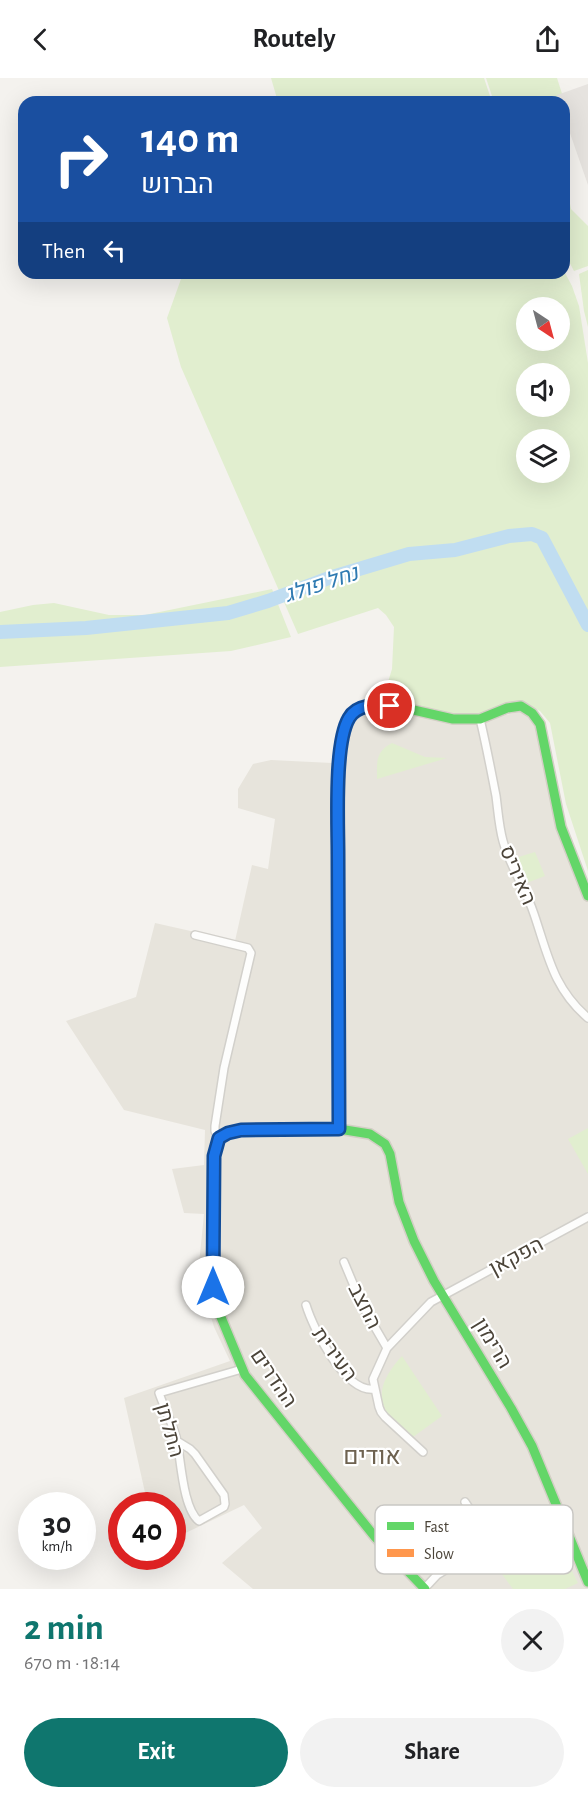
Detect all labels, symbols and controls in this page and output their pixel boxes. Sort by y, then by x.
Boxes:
icon: back [24,23,57,56]
icon: share [531,23,564,56]
text: Routely [252,25,336,52]
text: 140 m [141,118,239,160]
icon: right [42,120,120,198]
text: הברוש [141,171,214,198]
icon: left [98,234,131,267]
text: Then [42,240,86,262]
north arrow [516,297,570,351]
map controls [516,297,570,483]
button: sound [516,363,570,417]
button: layers [516,429,570,483]
water label: נחל פולג [282,561,363,606]
pin [364,680,415,731]
icon: arrive [373,689,406,722]
street label: האיריס [496,842,539,908]
street label: הפקאן [486,1234,547,1279]
position arrow [181,1255,245,1319]
street label: החצב [344,1280,385,1332]
street label: הרימון [470,1314,516,1372]
street label: העירית [308,1324,361,1385]
street label: ההדרים [247,1345,301,1411]
street label: התלתן [152,1401,187,1460]
district label: אודים [343,1445,401,1469]
speed limit sign: 40 [108,1492,186,1570]
legend [375,1505,573,1574]
text: 30 [43,1509,71,1539]
text: Fast [424,1519,449,1535]
text: km/h [42,1539,72,1554]
text: Slow [424,1546,454,1562]
button: close [501,1609,564,1672]
text: 2 min [24,1610,104,1646]
text: 670 m · 18:14 [24,1653,120,1673]
button: Exit [24,1718,288,1787]
button: Share [300,1718,564,1787]

